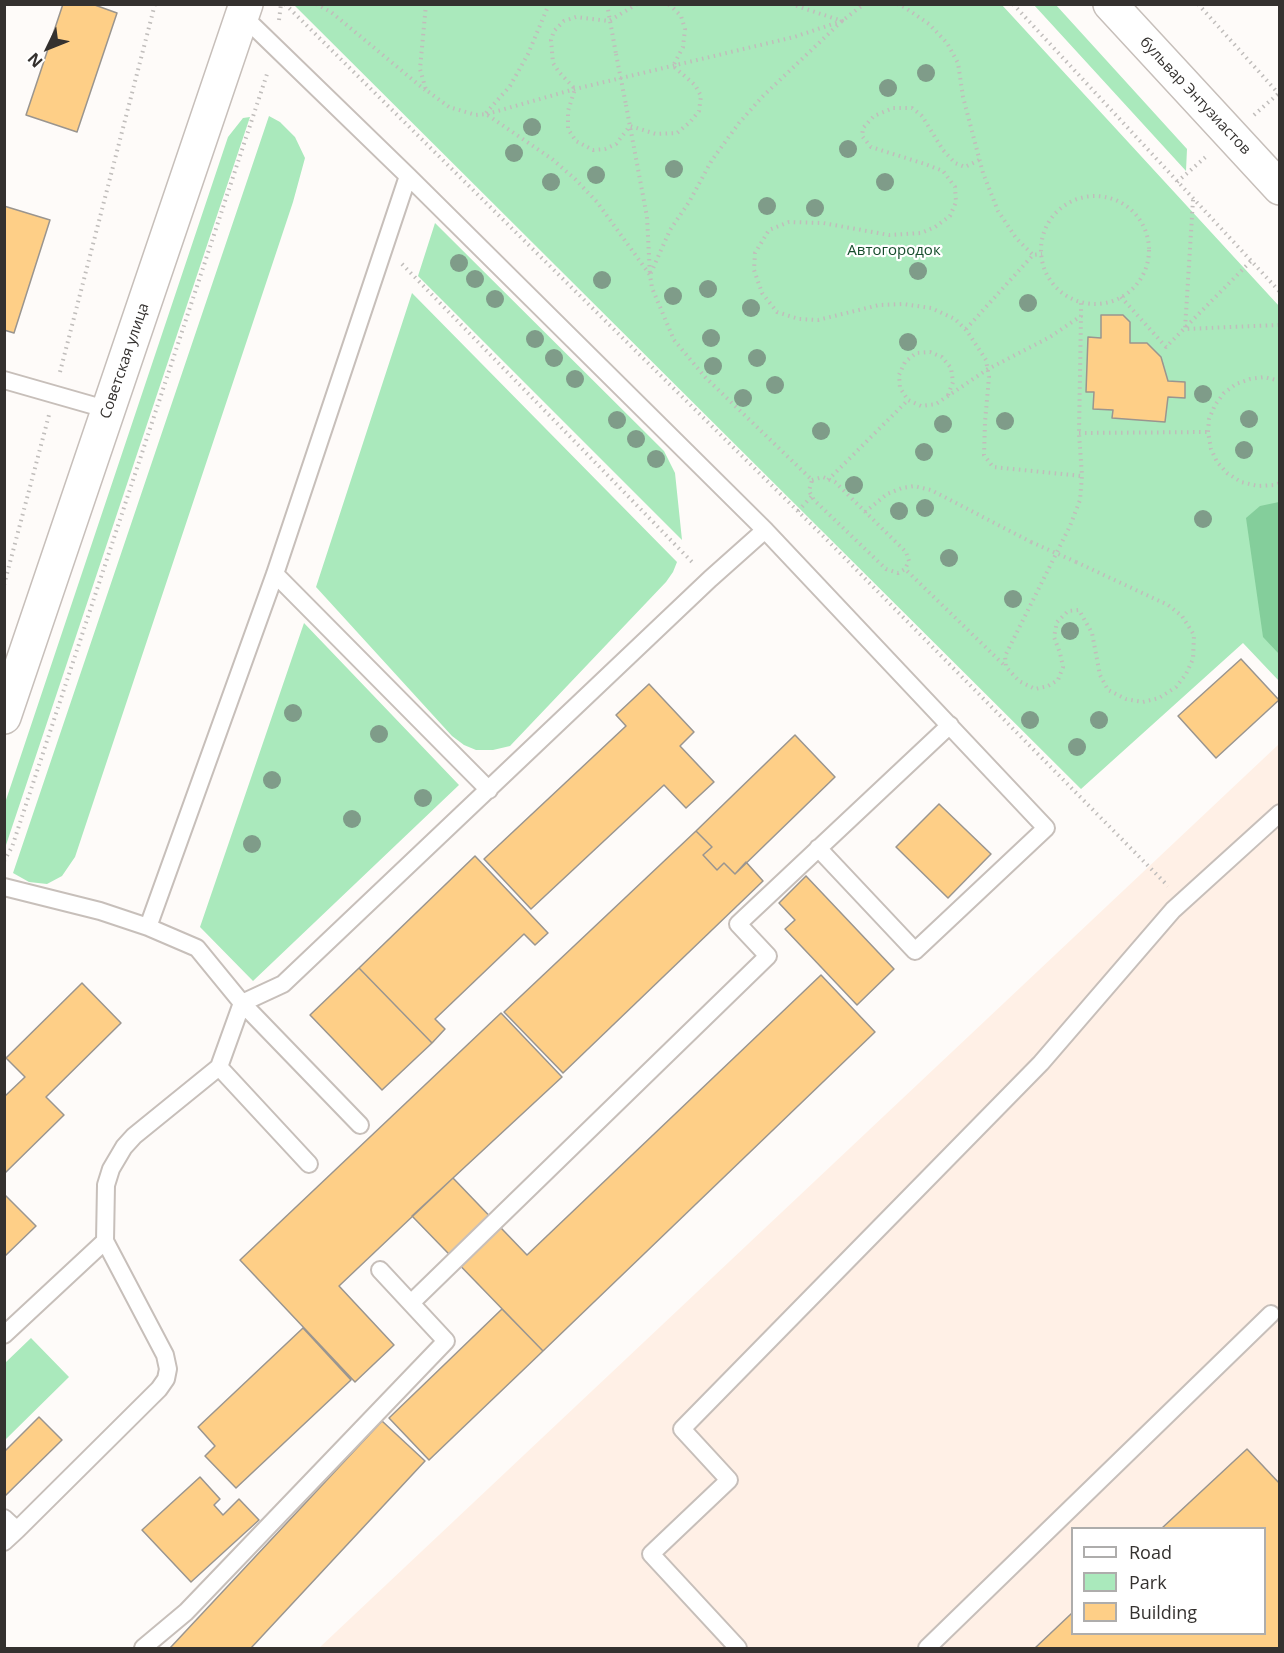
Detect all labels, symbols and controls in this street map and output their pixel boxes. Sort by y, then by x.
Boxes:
north arrow [18,18,78,78]
street label: бульвар Энтузиастов [1136,33,1254,159]
text: N [22,48,47,73]
park label: Автогородок [847,242,941,260]
street label: Советская улица [97,301,153,421]
legend [1071,1527,1266,1635]
text: Road [1129,1540,1172,1564]
text: Park [1129,1570,1167,1594]
text: Building [1129,1600,1197,1624]

